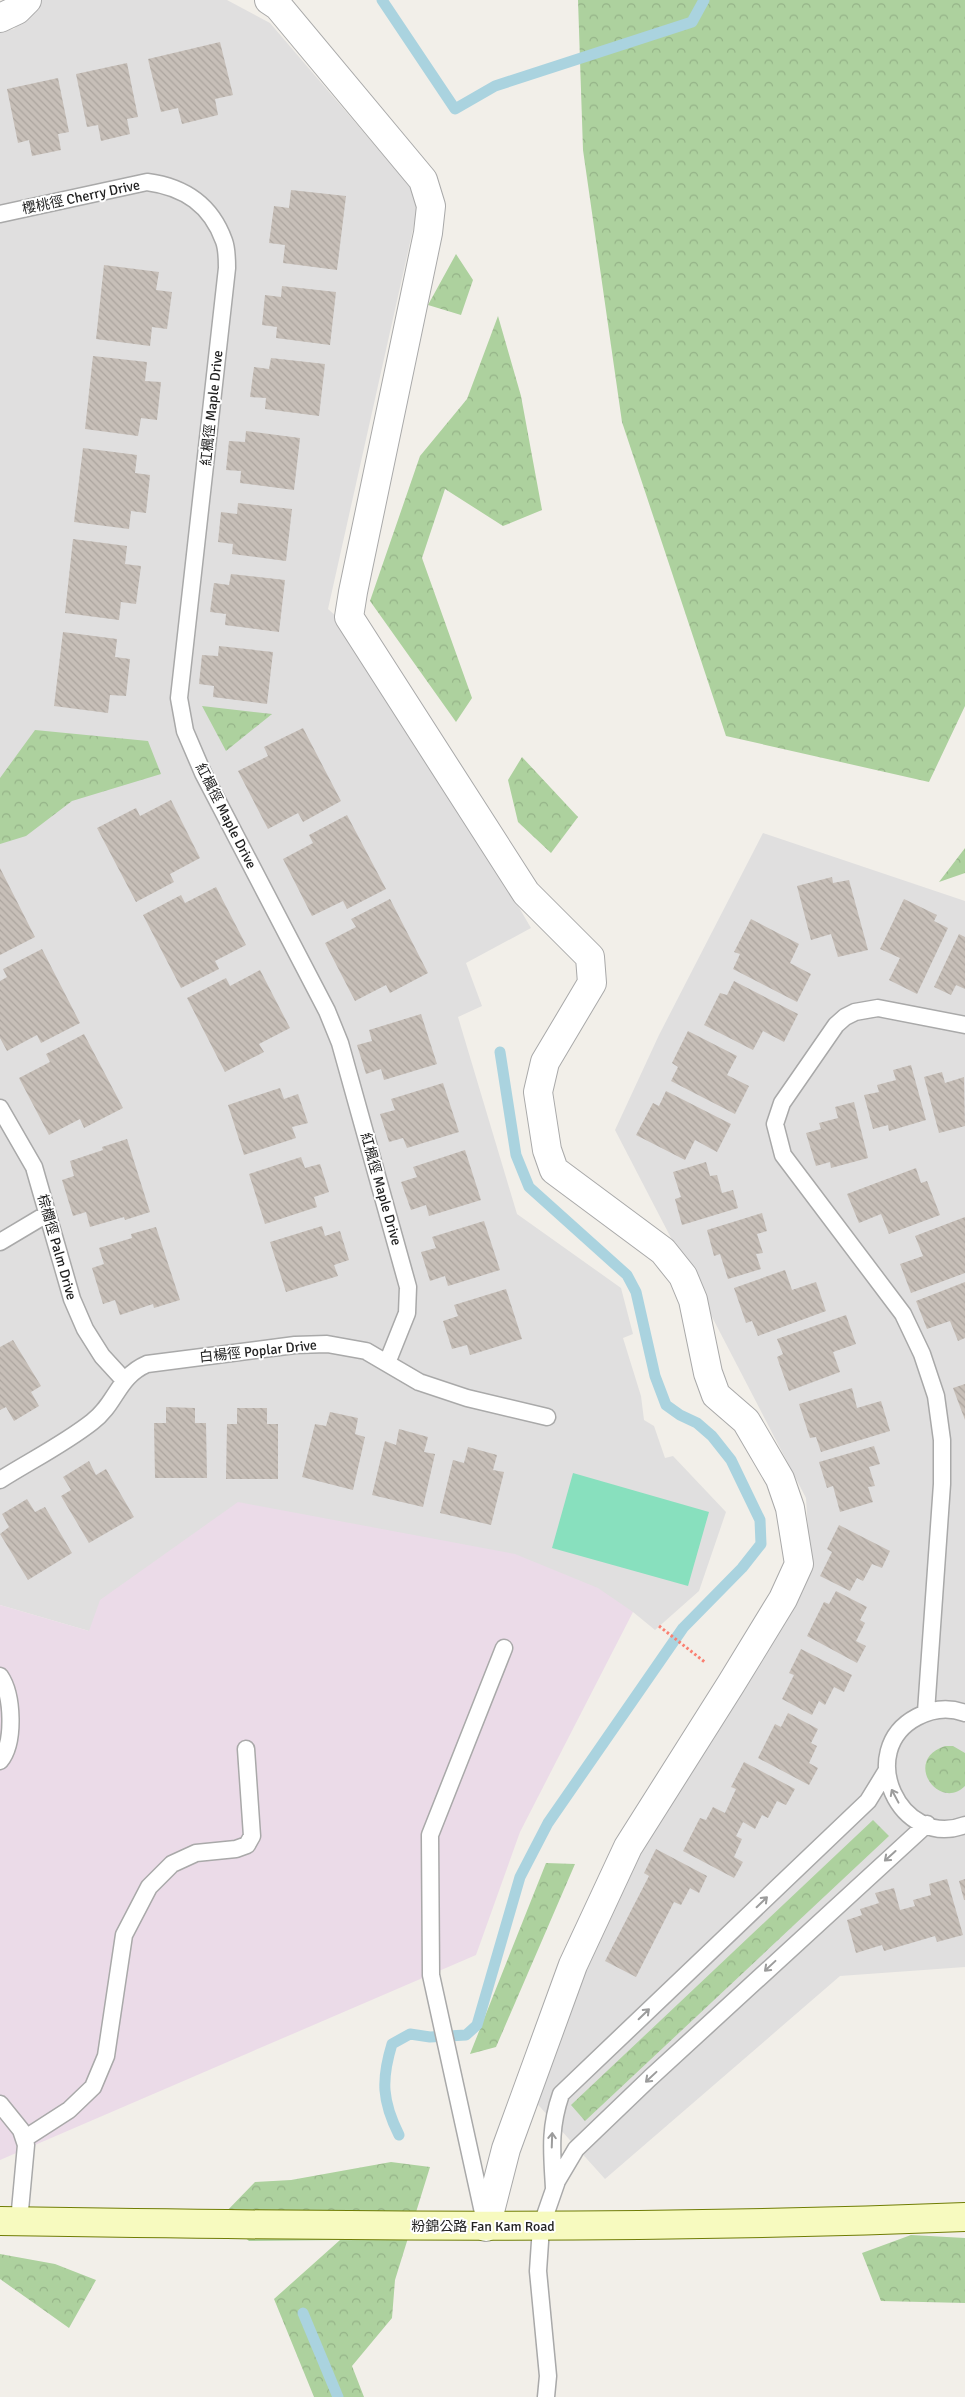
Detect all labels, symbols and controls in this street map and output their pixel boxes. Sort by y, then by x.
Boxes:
street label: 櫻桃徑 Cherry Drive [21,176,141,218]
street label: 紅楓徑 Maple Drive [197,349,227,467]
street label: 紅楓徑 Maple Drive [192,760,260,872]
street label: 紅楓徑 Maple Drive [357,1131,405,1247]
street label: 棕櫚徑 Palm Drive [34,1192,80,1302]
street label: 白楊徑 Poplar Drive [198,1336,318,1366]
one-way arrow [889,1789,899,1803]
one-way arrow [883,1850,896,1862]
one-way arrow [756,1896,768,1908]
one-way arrow [764,1960,777,1972]
one-way arrow [638,2008,651,2020]
one-way arrow [645,2071,658,2083]
one-way arrow [547,2132,557,2148]
street label: 粉錦公路 Fan Kam Road [411,2218,555,2235]

